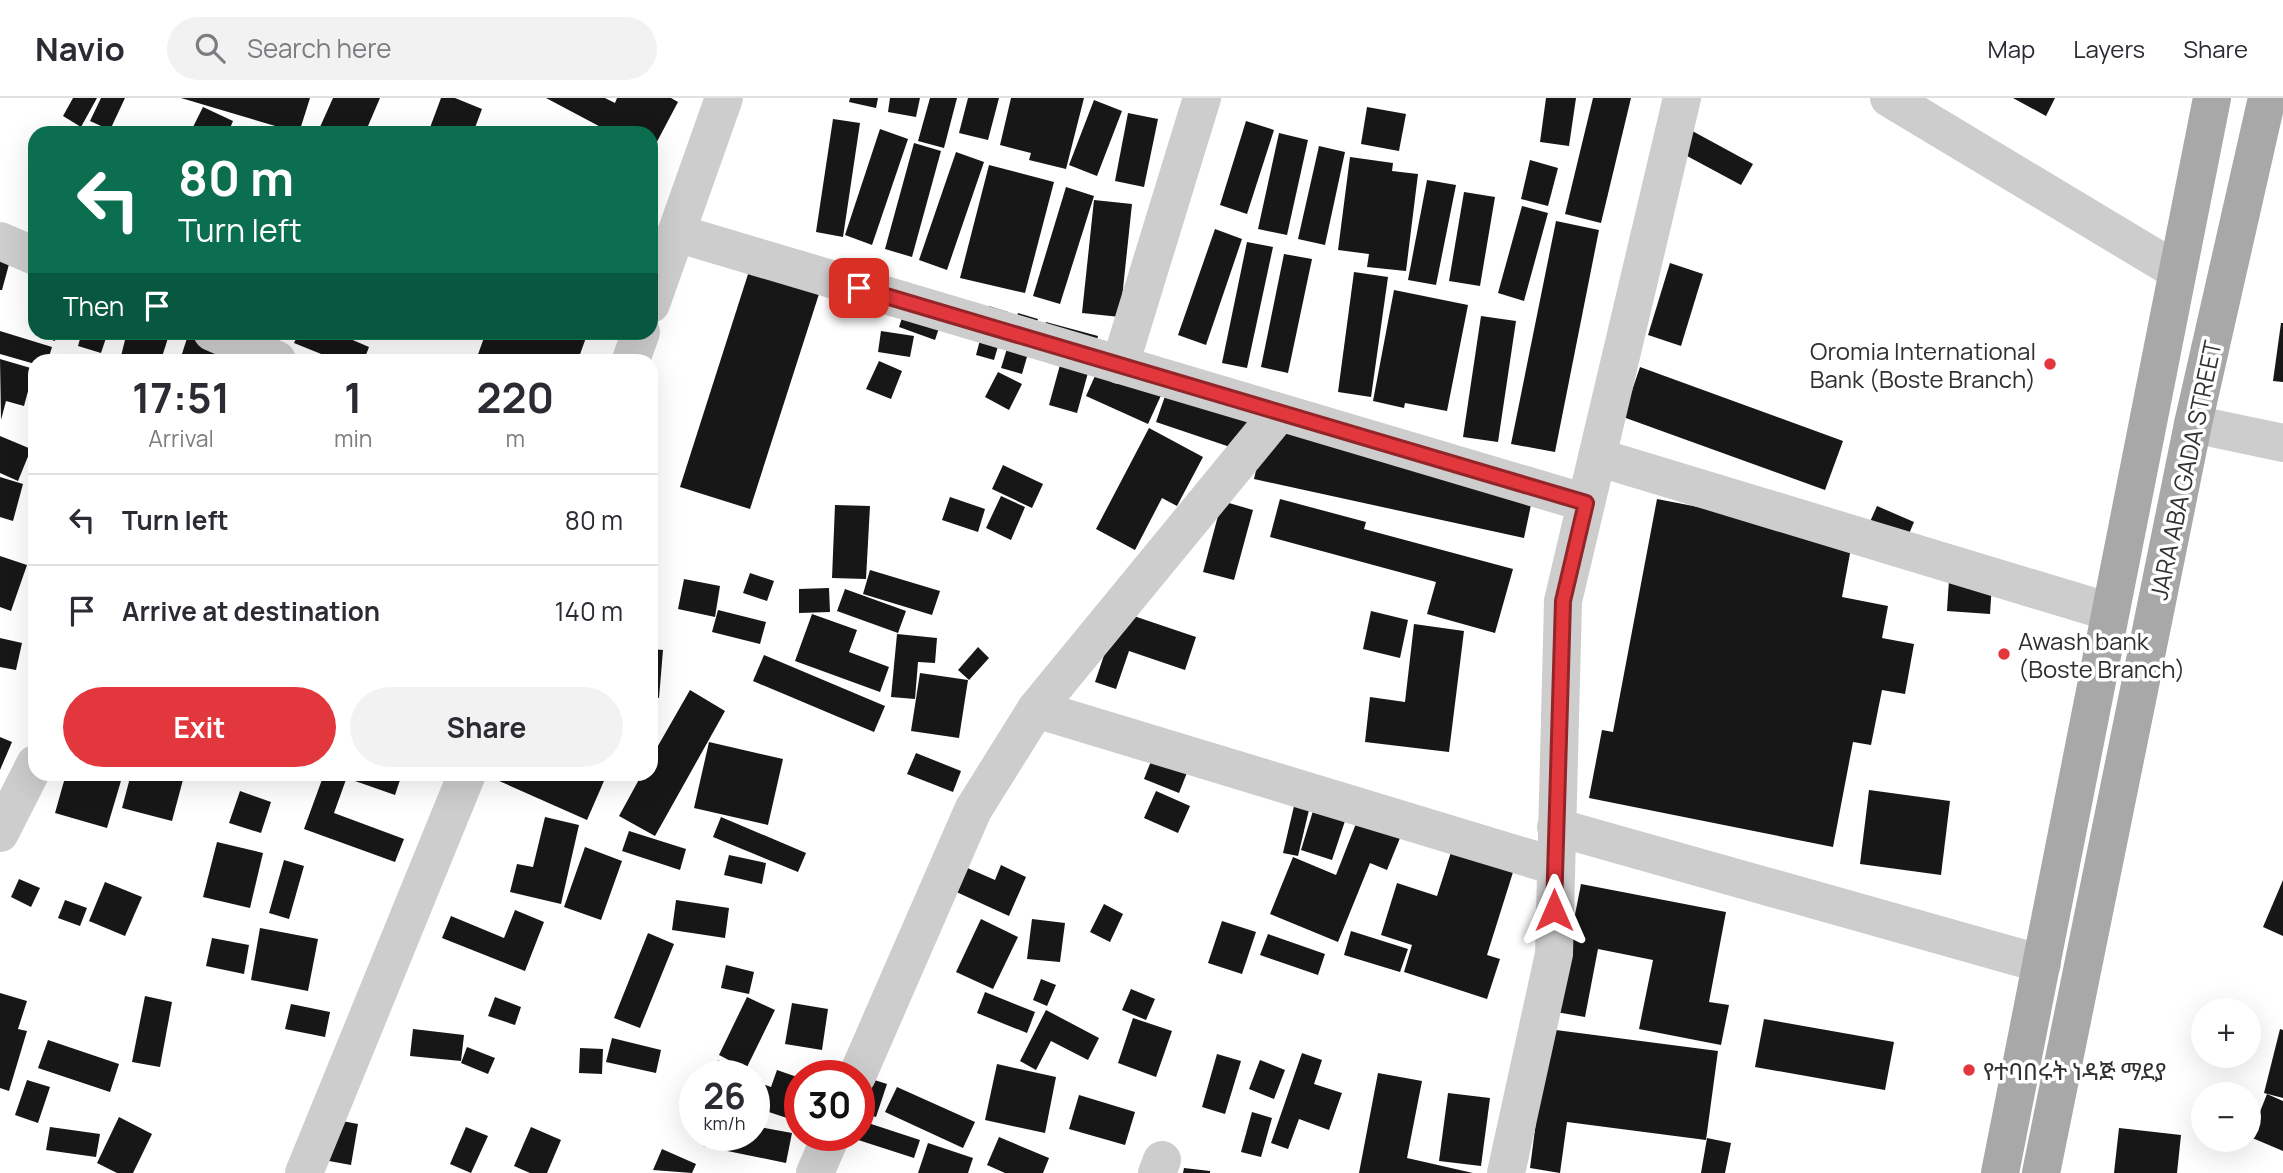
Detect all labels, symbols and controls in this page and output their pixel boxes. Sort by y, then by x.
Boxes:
search box [167,17,657,80]
text: Navio [35,26,125,71]
icon: search [191,29,229,67]
text: Search here [247,30,391,66]
text: Map [1988,32,2035,65]
text: Layers [2073,32,2145,65]
text: Share [2183,32,2248,65]
text: 80 m [178,144,294,211]
icon: left [63,154,154,245]
text: Turn left [178,208,302,252]
pin [829,258,889,318]
icon: arrive [840,269,878,307]
icon: arrive [138,287,176,325]
text: Then [63,288,124,324]
place label: Oromia International Bank (Boste Branch) [1810,334,2036,395]
street label: JARA ABA GADA STREET [2141,337,2229,603]
marker: Oromia International Bank (Boste Branch) [2042,356,2058,372]
text: 17:51 [132,368,230,426]
text: 1 [344,368,362,426]
text: 220 [476,368,554,426]
text: Arrival [148,422,214,454]
text: min [334,422,373,454]
text: m [506,422,525,454]
icon: left [63,501,101,539]
text: Turn left [122,502,229,538]
text: 80 m [565,502,623,538]
icon: arrive [63,592,101,630]
text: Arrive at destination [122,593,380,629]
text: 140 m [554,593,623,629]
place label: Awash bank (Boste Branch) [2018,624,2185,685]
marker: Awash bank (Boste Branch) [1996,646,2012,662]
button: Exit [63,687,336,767]
button: Share [350,687,623,767]
position arrow [1517,873,1591,947]
map controls [2191,998,2261,1152]
button: + [2191,998,2261,1068]
place label: የተባበሩት ነዳጅ ማደያ [1983,1054,2166,1087]
speed limit sign: 30 [784,1060,875,1151]
marker: የተባበሩት ነዳጅ ማደያ [1961,1062,1977,1078]
text: 26 [703,1072,746,1120]
button: − [2191,1082,2261,1152]
text: km/h [704,1111,745,1135]

